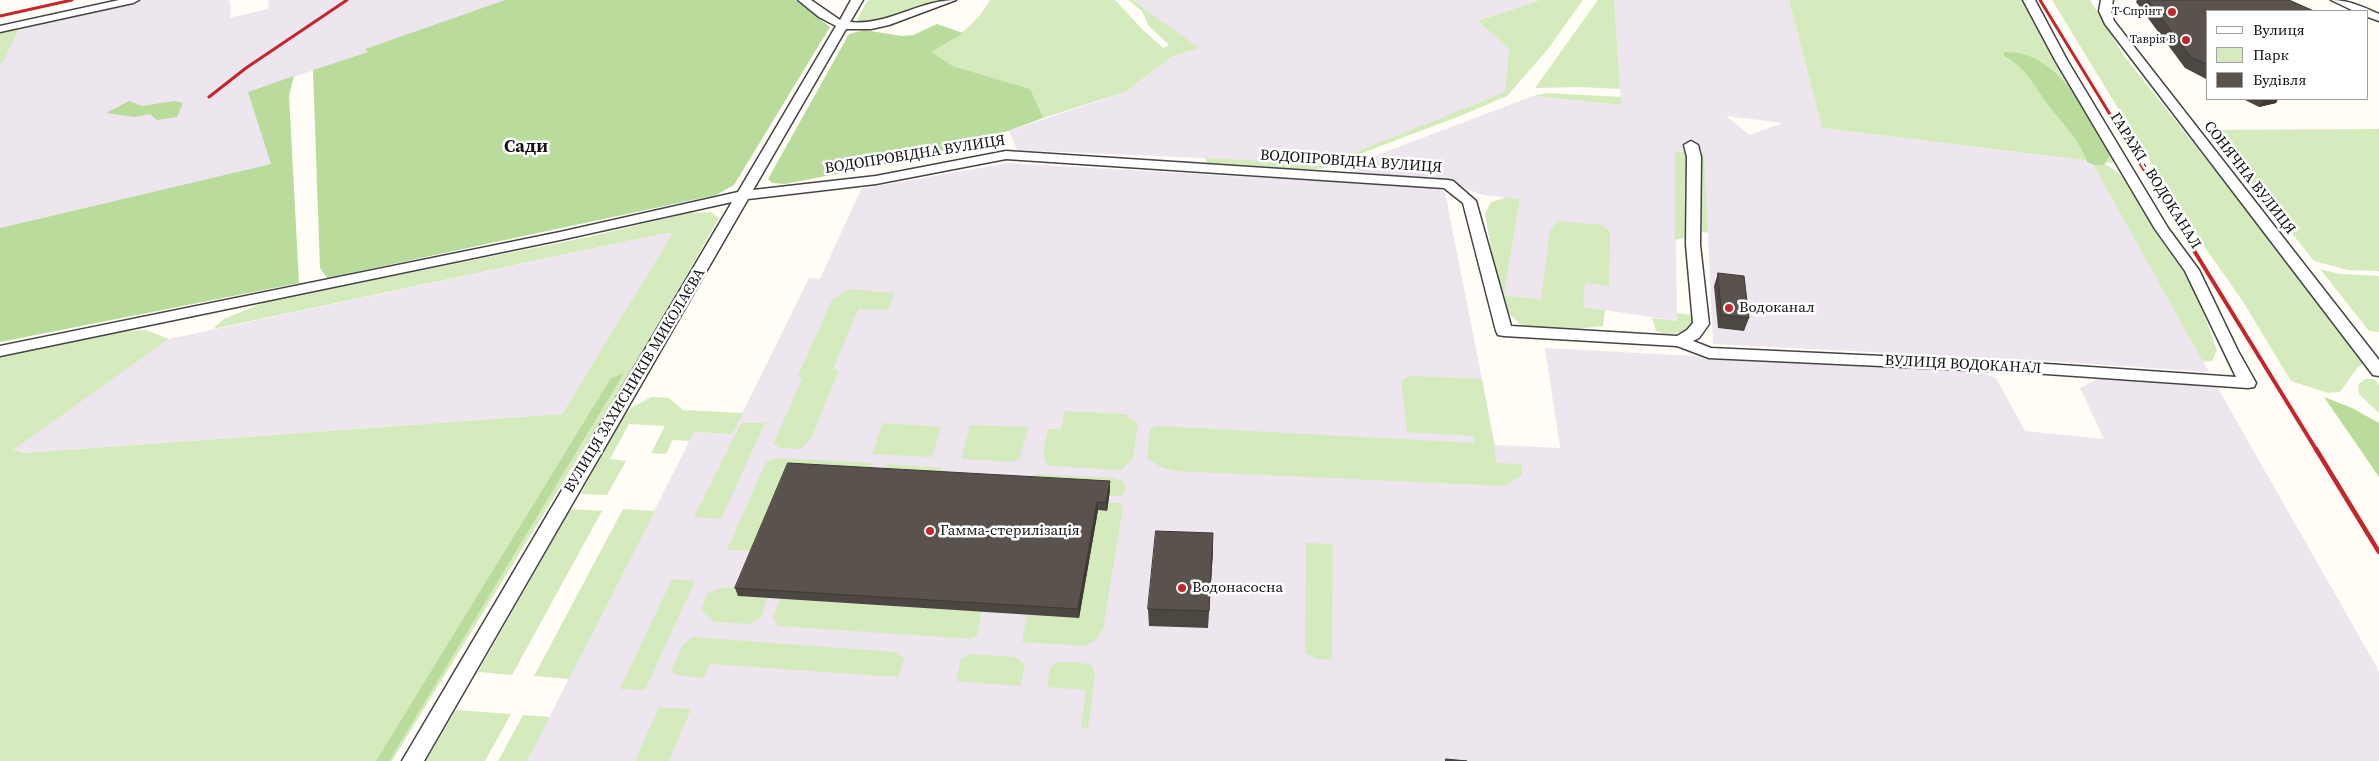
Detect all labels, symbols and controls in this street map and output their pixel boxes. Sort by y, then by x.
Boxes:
place label: Т-Спрінт [2112,5,2162,19]
marker: Т-Спрінт [2166,6,2178,18]
legend [2206,10,2369,100]
text: Вулиця [2253,19,2305,40]
place label: Таврія В [2130,33,2176,47]
marker: Таврія В [2180,34,2192,46]
text: Парк [2253,44,2289,65]
text: Будівля [2253,69,2306,90]
street label: ГАРАЖІ - ВОДОКАНАЛ [2106,109,2204,253]
street label: СОНЯЧНА ВУЛИЦЯ [2199,118,2299,238]
street label: ВОДОПРОВІДНА ВУЛИЦЯ [824,132,1006,178]
district label: Сади [504,136,548,158]
street label: ВОДОПРОВІДНА ВУЛИЦЯ [1259,147,1443,177]
street label: ВУЛИЦЯ ЗАХИСНИКІВ МИКОЛАЄВА [561,265,709,497]
place label: Водоканал [1739,299,1815,317]
marker: Водоканал [1723,302,1735,314]
street label: ВУЛИЦЯ ВОДОКАНАЛ [1884,352,2042,378]
place label: Гамма-стерилізація [940,522,1080,540]
marker: Гамма-стерилізація [924,525,936,537]
place label: Водонасосна [1192,579,1283,597]
marker: Водонасосна [1176,582,1188,594]

